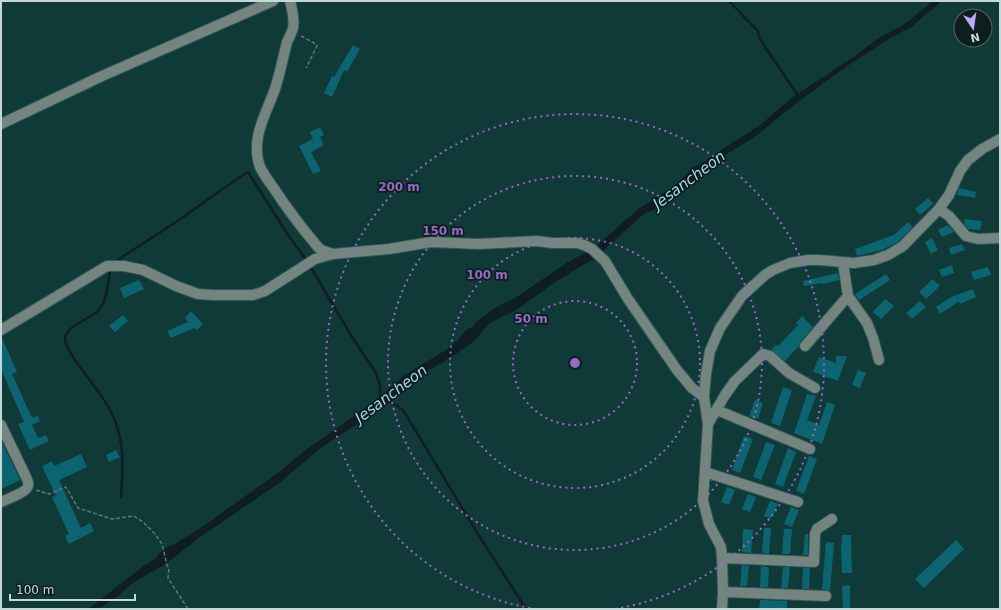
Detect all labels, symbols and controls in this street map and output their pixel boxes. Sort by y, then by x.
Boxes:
north arrow [953,8,993,48]
text: N [969,30,981,45]
water label: Jesancheon [647,147,729,215]
text: 200 m [378,180,420,194]
text: 150 m [422,224,464,238]
text: 100 m [466,268,508,282]
text: 50 m [514,312,548,326]
centre of rings [568,356,582,370]
water label: Jesancheon [349,361,431,429]
scale bar [10,576,135,602]
text: 100 m [16,583,54,597]

